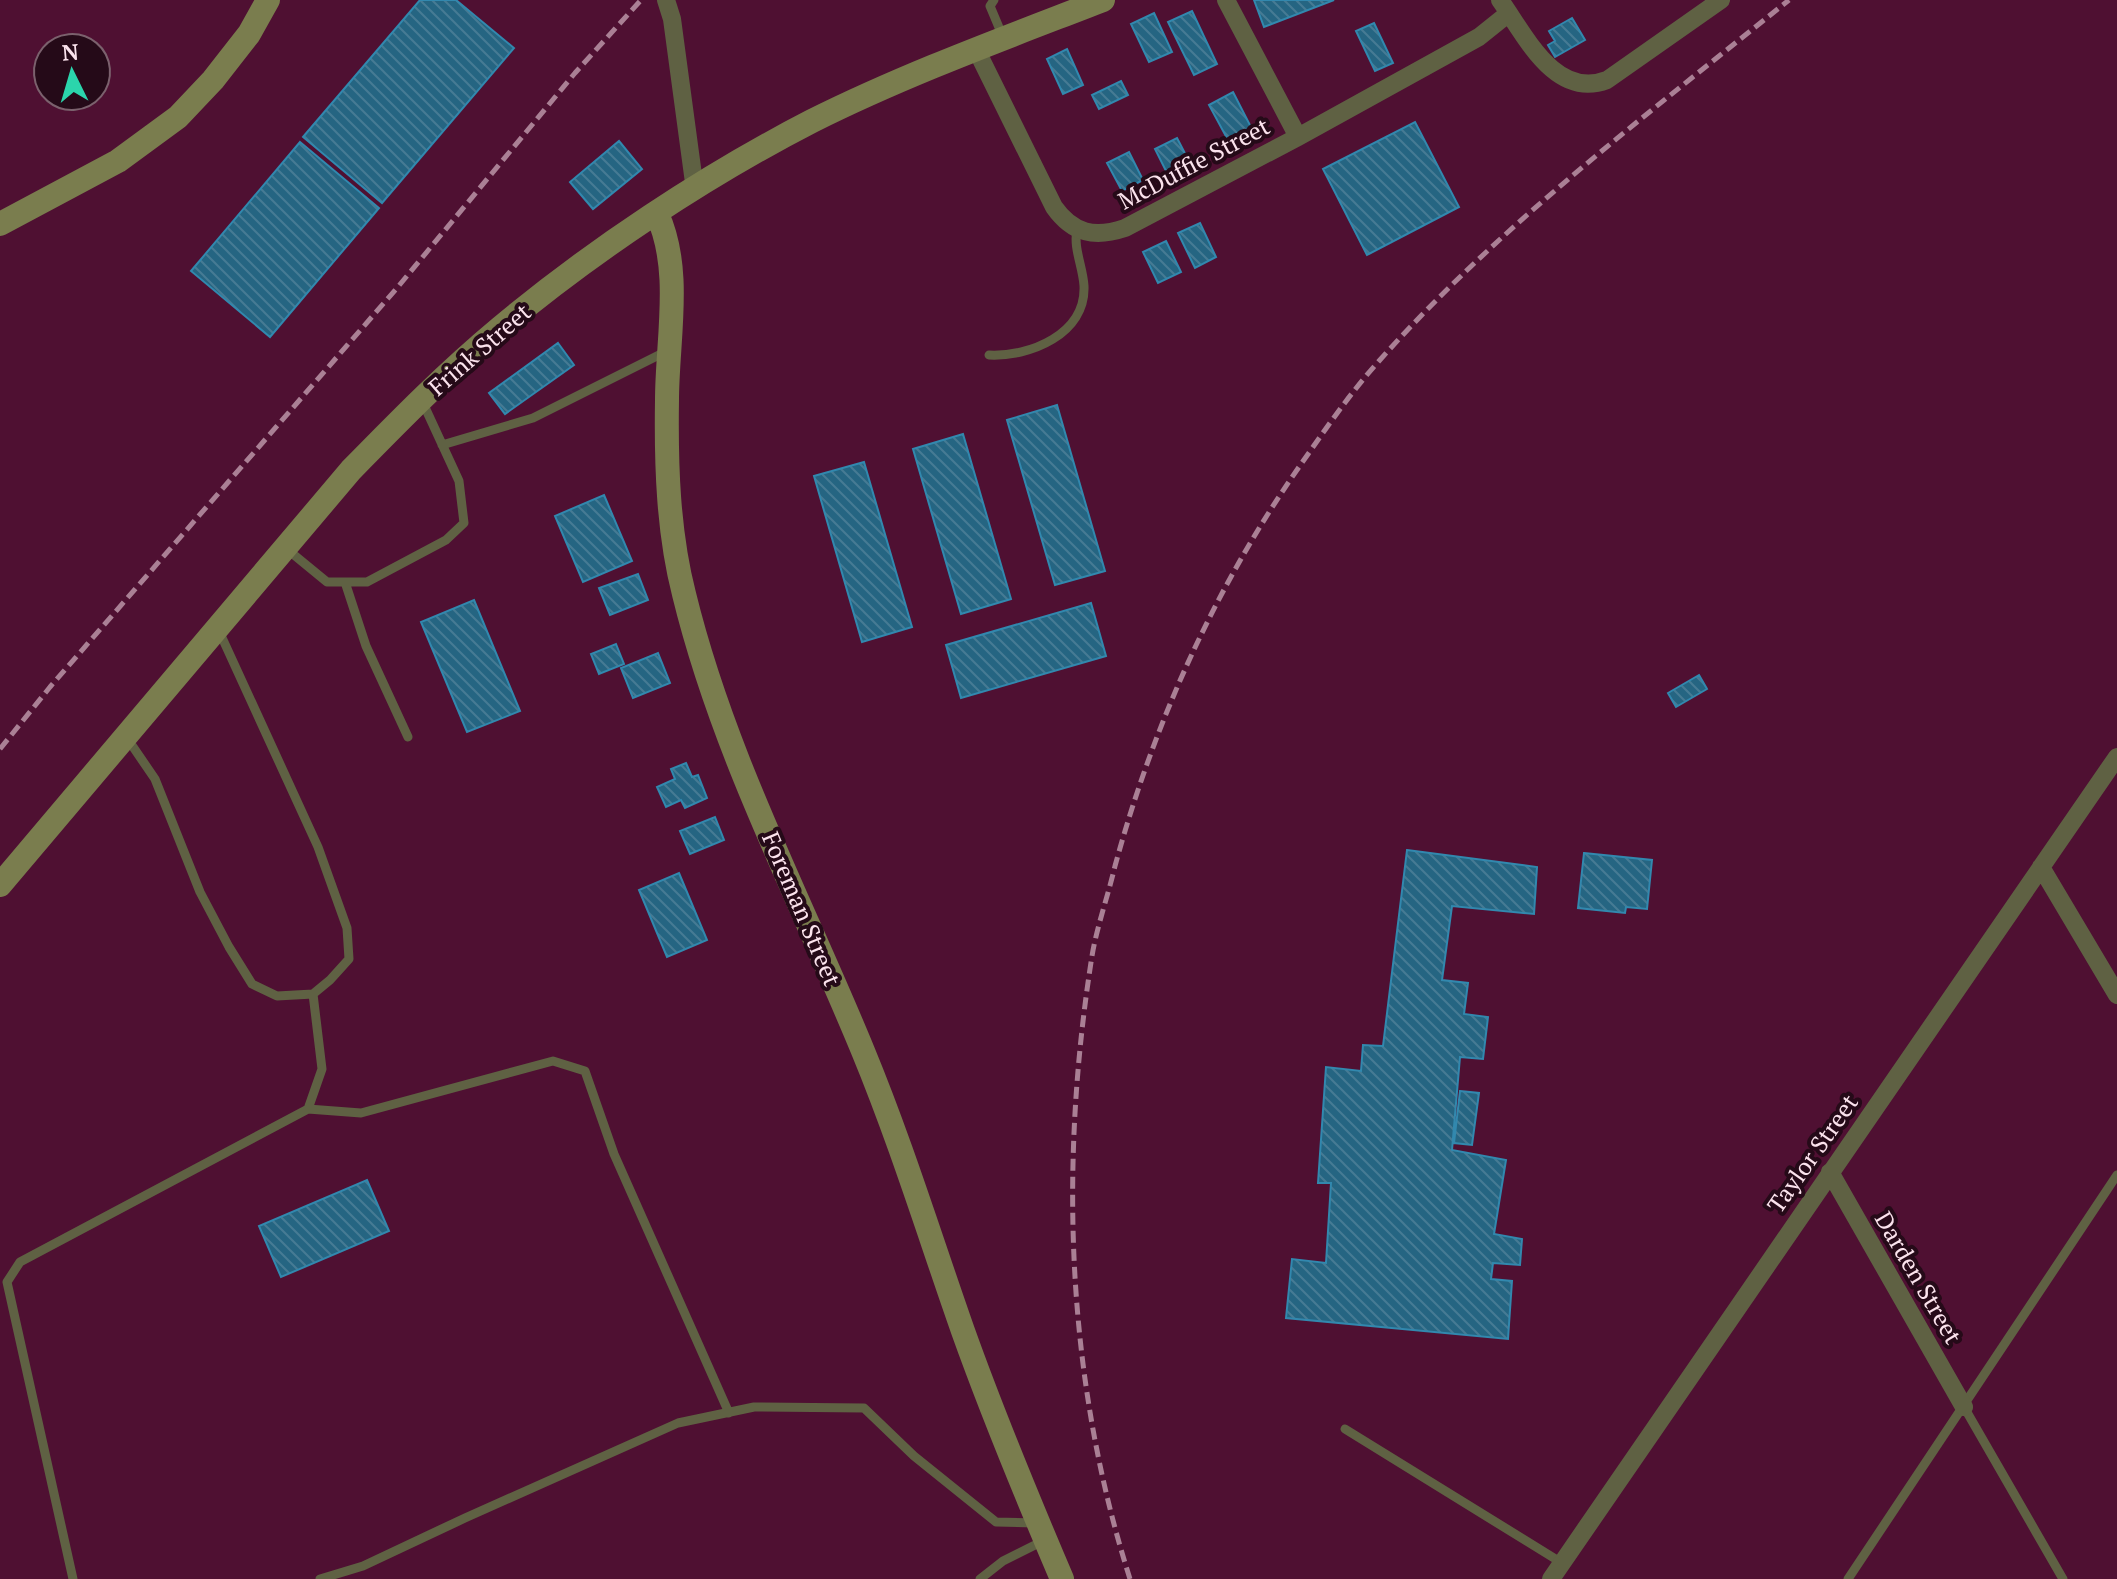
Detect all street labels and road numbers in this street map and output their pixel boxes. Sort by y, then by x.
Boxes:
street label: McDuffie Street [1112,110,1275,217]
street label: Frink Street [421,296,537,403]
street label: Foreman Street [755,827,849,991]
street label: Taylor Street [1760,1088,1865,1219]
street label: Darden Street [1868,1205,1970,1350]

